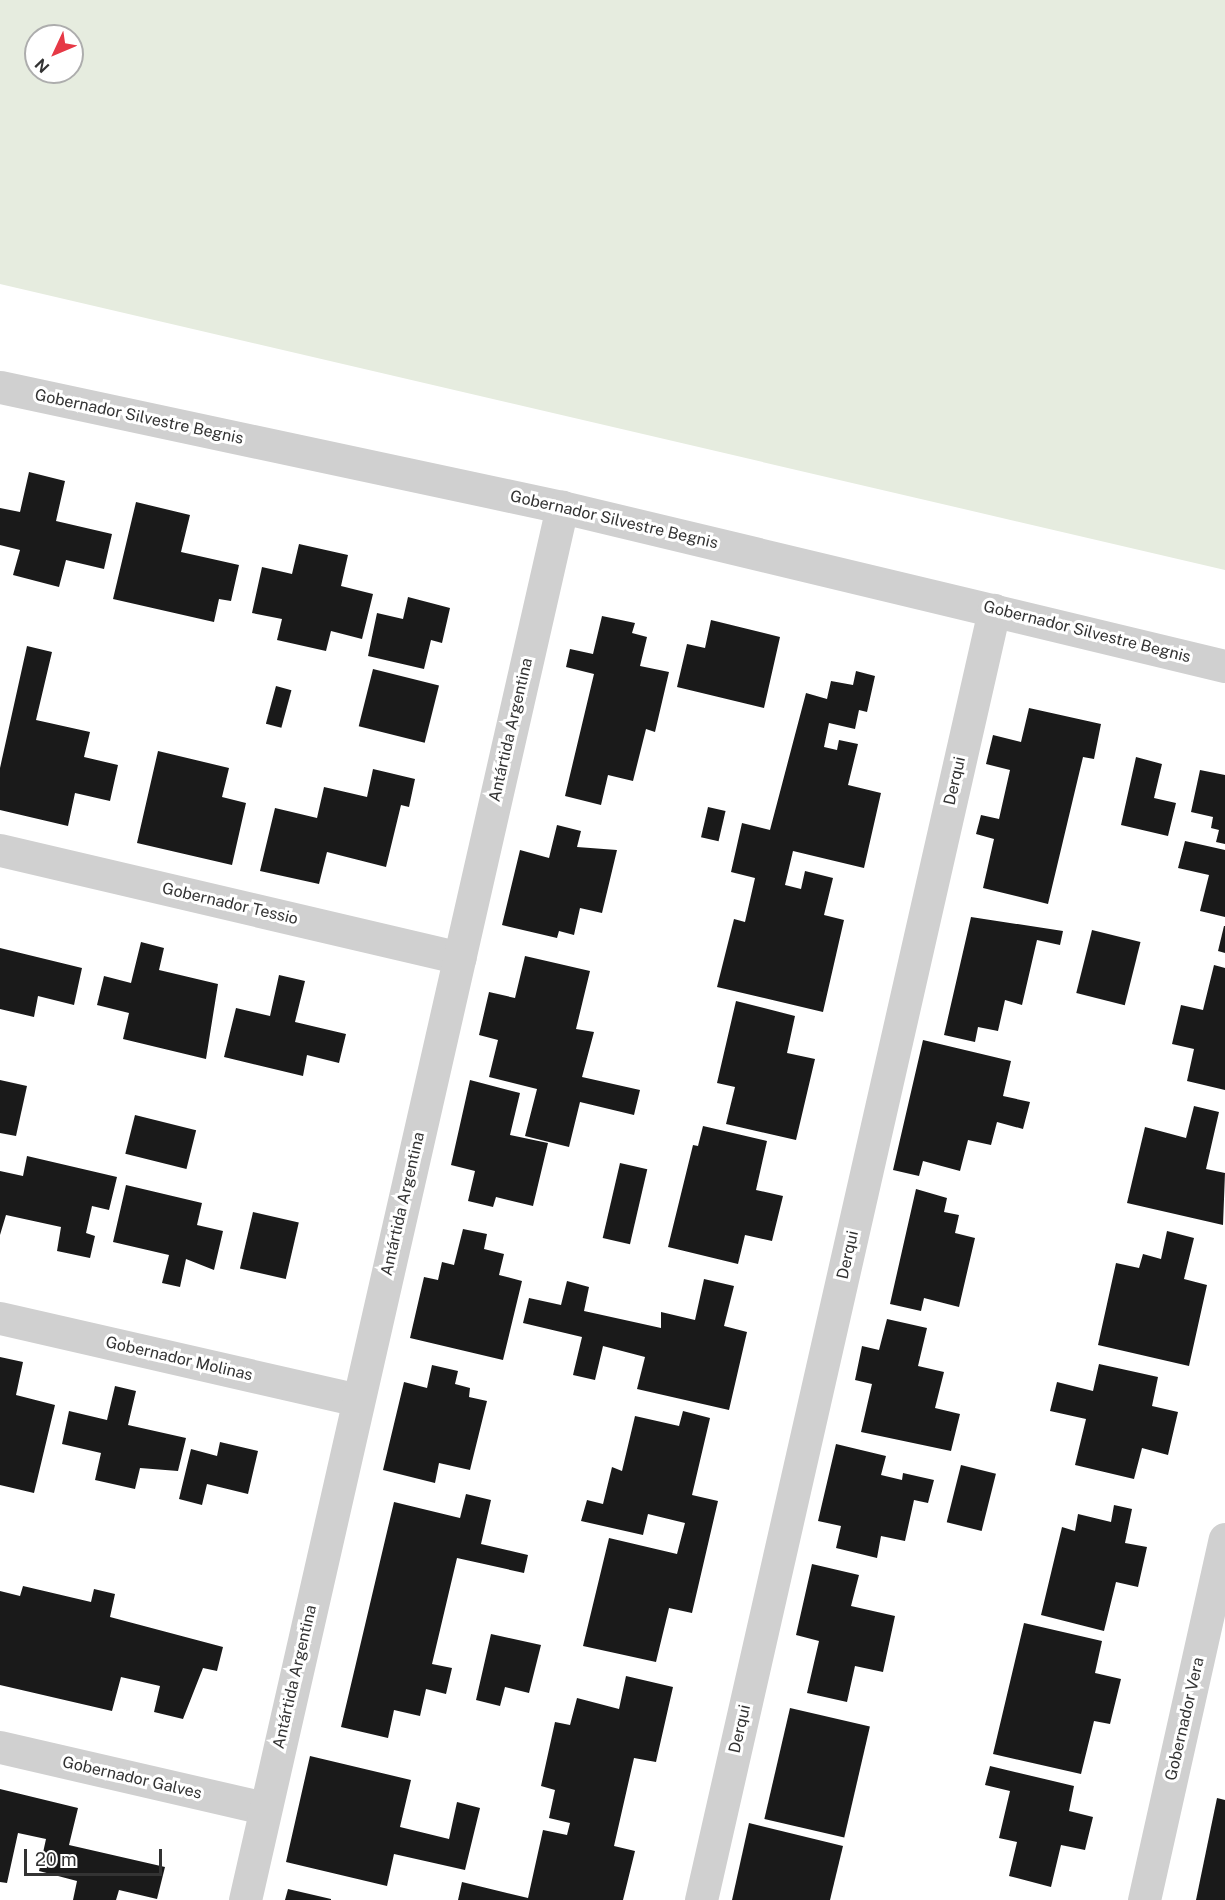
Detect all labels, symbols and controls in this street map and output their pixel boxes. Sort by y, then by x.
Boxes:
north arrow [24,24,84,84]
text: N [31,54,53,77]
street label: Gobernador Silvestre Begnis [33,385,245,449]
street label: Gobernador Silvestre Begnis [508,487,720,553]
street label: Gobernador Silvestre Begnis [981,597,1193,667]
street label: Antártida Argentina [485,656,537,804]
street label: Derqui [940,755,970,807]
street label: Gobernador Tessio [160,879,300,929]
street label: Antártida Argentina [377,1130,429,1278]
street label: Derqui [833,1229,863,1281]
street label: Gobernador Molinas [104,1333,254,1385]
street label: Antártida Argentina [269,1603,321,1751]
street label: Gobernador Vera [1161,1655,1209,1783]
street label: Derqui [725,1703,755,1755]
street label: Gobernador Galves [60,1753,204,1803]
scale bar [27,1837,165,1875]
text: 20 m [35,1849,77,1870]

